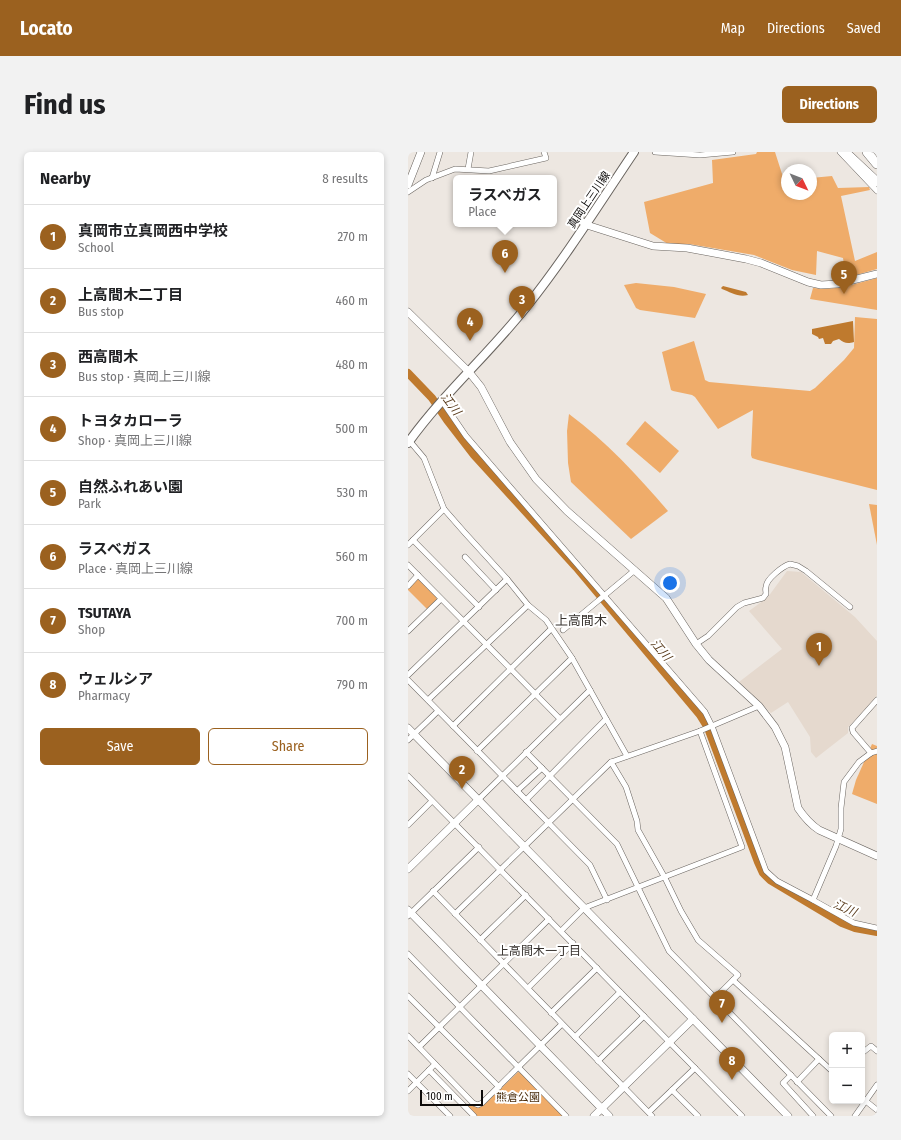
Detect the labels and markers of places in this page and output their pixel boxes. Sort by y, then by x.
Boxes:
pin: 6 [492,240,518,273]
pin: 5 [831,261,857,294]
pin: 3 [509,286,535,319]
pin: 4 [457,308,483,341]
pin: 1 [806,633,832,666]
pin: 2 [449,756,475,789]
pin: 7 [709,990,735,1023]
pin: 8 [719,1047,745,1080]

